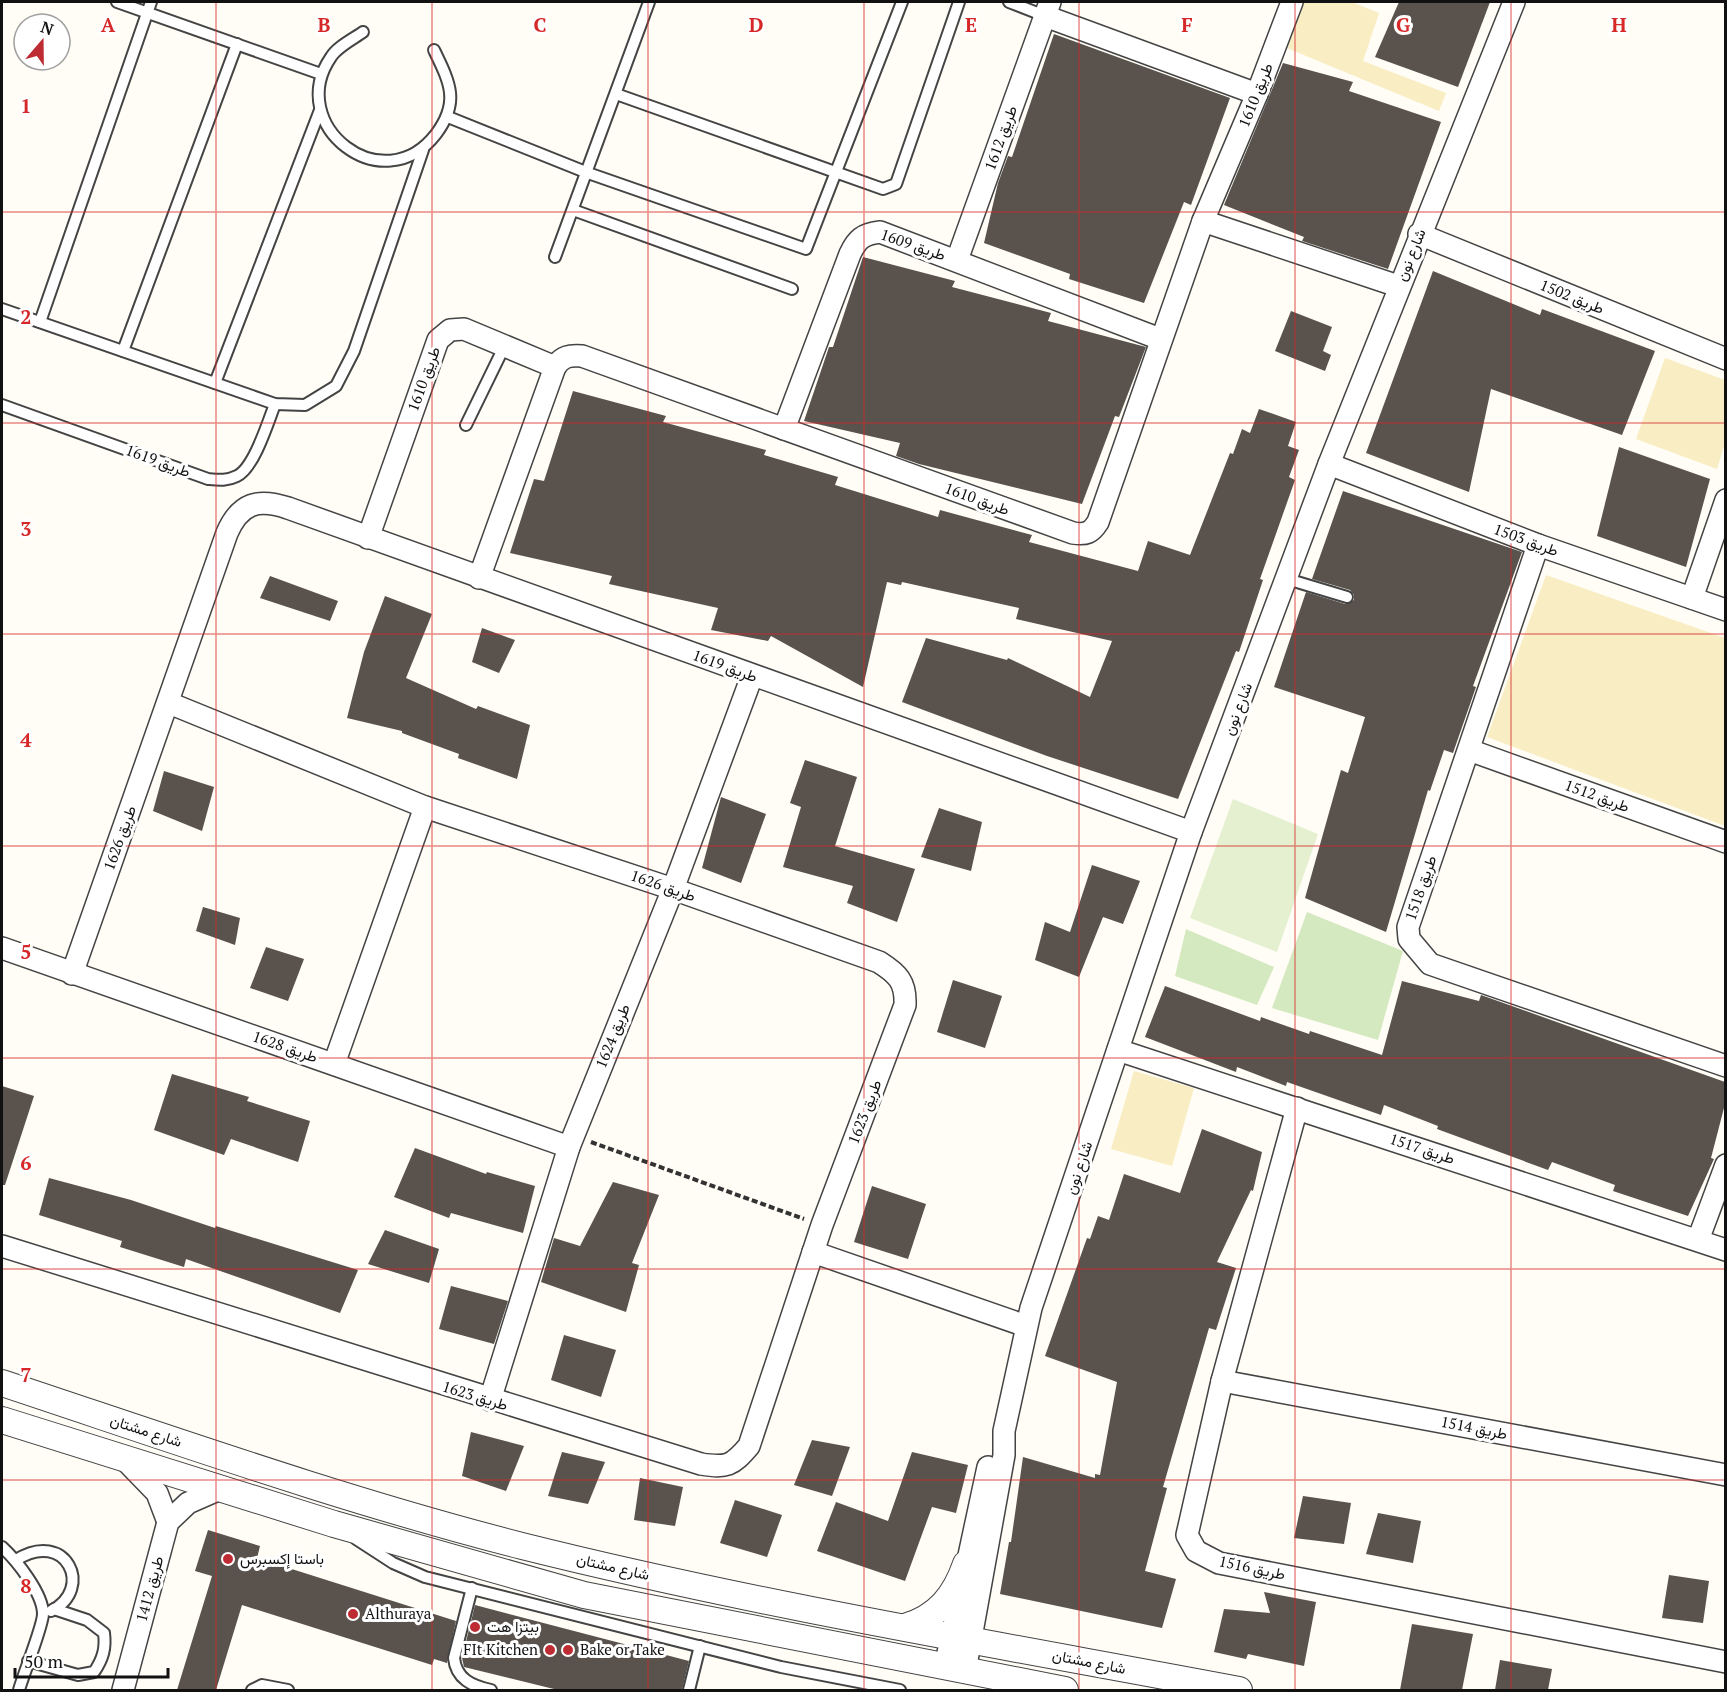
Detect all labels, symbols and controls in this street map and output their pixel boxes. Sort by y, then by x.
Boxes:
text: A [101,11,116,38]
text: B [318,11,331,38]
text: C [533,11,547,38]
text: D [749,11,763,38]
text: E [965,11,977,38]
text: F [1181,11,1193,38]
text: G [1396,11,1410,38]
text: H [1611,11,1627,38]
north arrow [12,12,72,72]
text: N [38,15,57,40]
street label: طريق 1610 [1233,59,1278,130]
text: 1 [20,92,32,119]
street label: طريق 1612 [979,102,1022,173]
street label: طريق 1609 [878,224,949,266]
street label: شارع نون [1391,225,1432,285]
street label: طريق 1502 [1537,274,1608,319]
text: 2 [20,303,32,330]
street label: طريق 1610 [402,343,445,414]
street label: طريق 1619 [123,439,194,482]
street label: طريق 1610 [942,477,1013,520]
text: 3 [20,515,32,542]
street label: طريق 1503 [1491,518,1562,561]
street label: طريق 1619 [690,644,761,687]
street label: شارع نون [1218,679,1258,739]
text: 4 [20,726,32,753]
street label: طريق 1512 [1562,774,1633,817]
street label: طريق 1626 [98,802,141,873]
street label: طريق 1518 [1400,852,1442,923]
street label: طريق 1626 [628,865,699,907]
text: 5 [20,938,32,965]
street label: طريق 1624 [590,1000,635,1071]
street label: طريق 1628 [250,1026,321,1068]
street label: طريق 1623 [843,1076,886,1147]
street label: طريق 1517 [1387,1128,1458,1169]
street label: شارع نون [1060,1138,1098,1198]
text: 6 [20,1149,32,1176]
text: 7 [20,1361,32,1388]
street label: طريق 1623 [440,1376,511,1415]
street label: شارع مشتان [107,1409,185,1453]
street label: طريق 1514 [1439,1411,1509,1444]
place label: باستا إكسبرس [240,1548,324,1569]
street label: شارع مشتان [574,1548,652,1586]
street label: طريق 1516 [1217,1550,1287,1585]
marker: باستا إكسبرس [221,1552,235,1566]
street label: طريق 1412 [131,1553,168,1624]
text: 8 [20,1572,32,1599]
place label: Althuraya [365,1603,432,1623]
marker: Althuraya [346,1607,360,1621]
place label: بيتزا هت [487,1616,539,1636]
marker: بيتزا هت [468,1620,482,1634]
place label: FIt Kitchen [463,1639,538,1659]
place label: Bake or Take [580,1639,665,1659]
scale bar [15,1641,168,1679]
marker: FIt Kitchen [543,1643,557,1657]
marker: Bake or Take [561,1643,575,1657]
street label: شارع مشتان [1050,1644,1128,1680]
text: 50 m [24,1649,64,1673]

